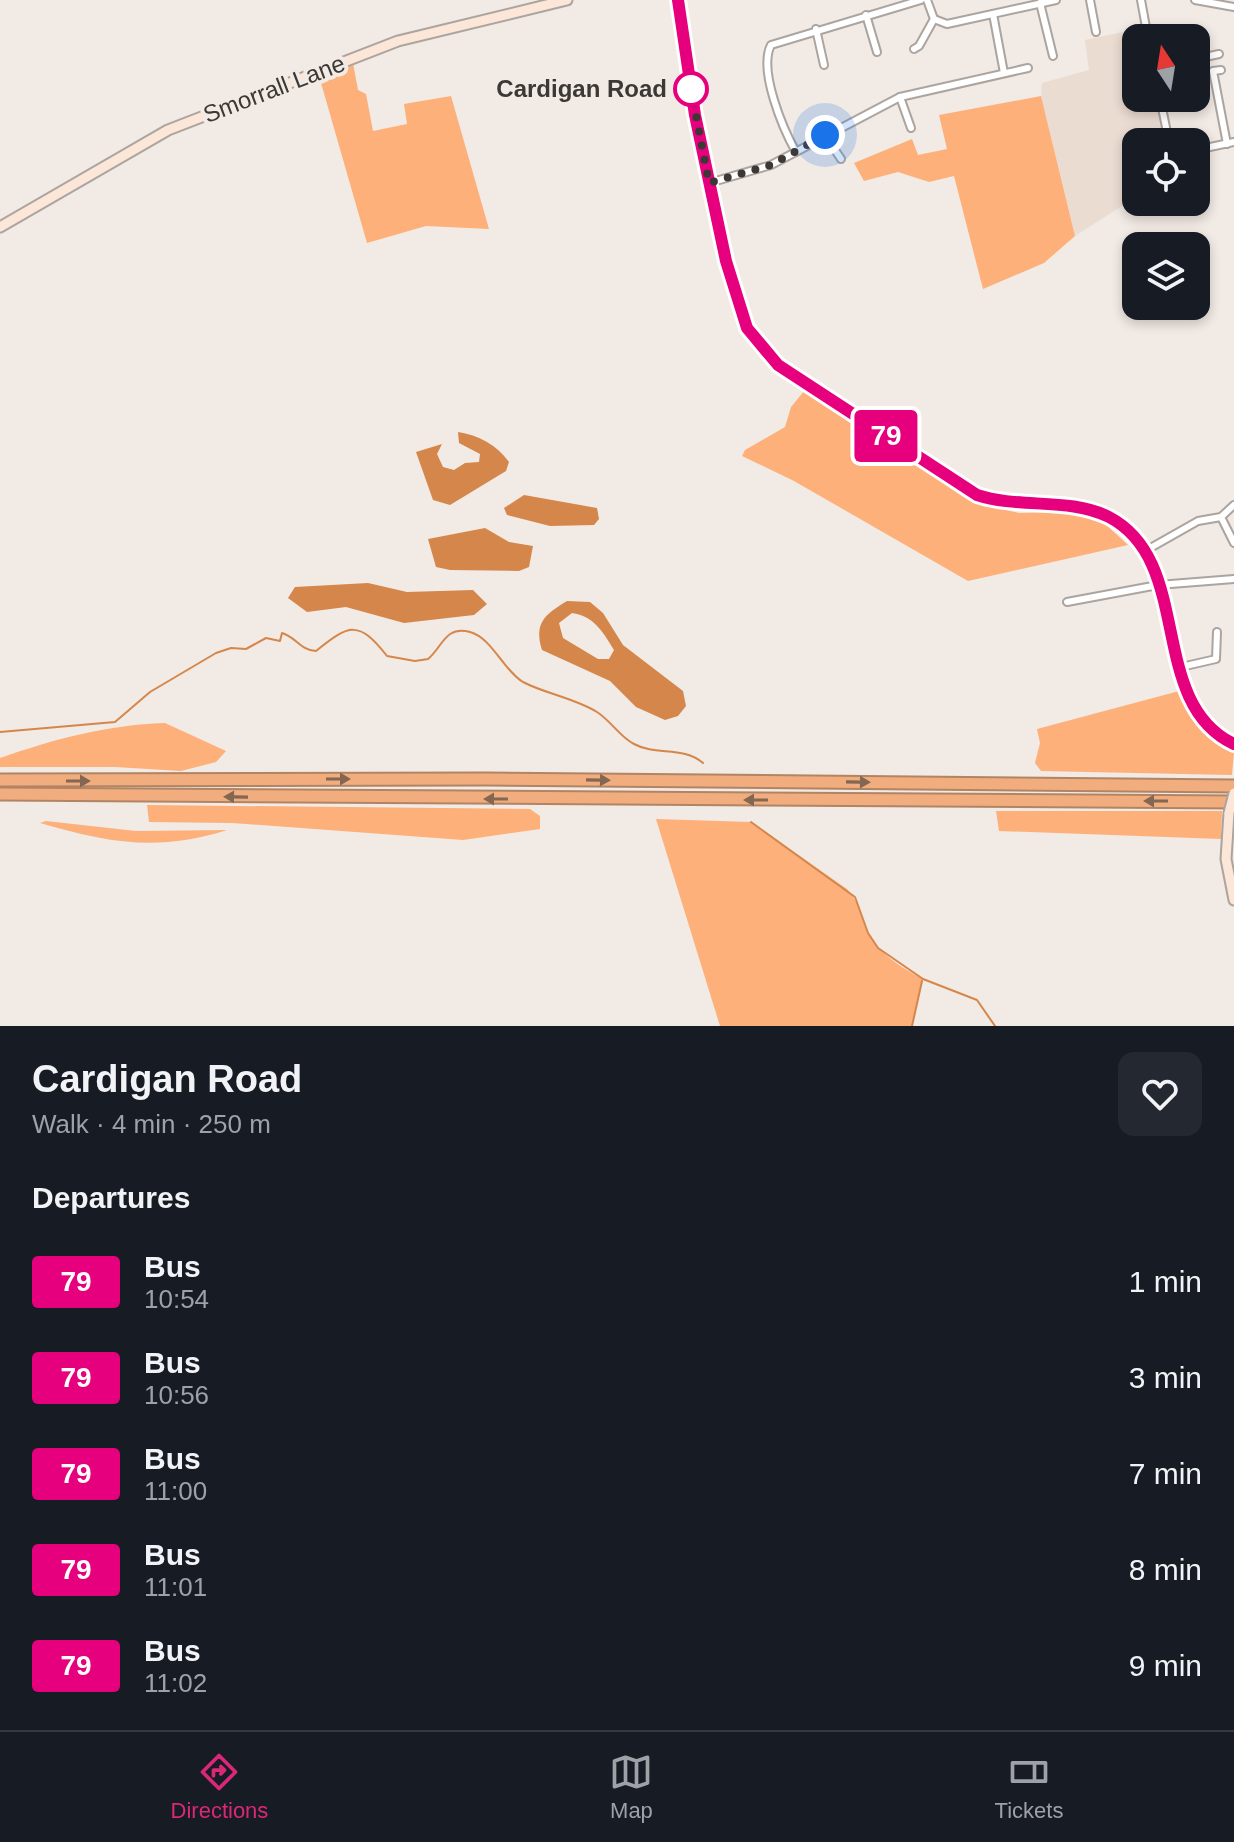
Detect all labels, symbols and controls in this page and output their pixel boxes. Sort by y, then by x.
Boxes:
north arrow [1122,24,1210,112]
map controls [1122,24,1210,320]
street label: Smorrall Lane [199,49,348,128]
marker: Cardigan Road [674,72,708,106]
place label: Cardigan Road [496,75,667,102]
your location [805,115,845,155]
button: locate [1122,128,1210,216]
button: layers [1122,232,1210,320]
line badge: 79 [850,410,922,462]
text: 79 [870,420,902,451]
one-way arrow [326,773,351,785]
one-way arrow [586,774,611,786]
one-way arrow [66,775,91,787]
one-way arrow [846,776,871,788]
one-way arrow [223,790,248,803]
one-way arrow [483,793,508,805]
one-way arrow [743,794,768,806]
one-way arrow [1143,795,1168,808]
button: heart [1118,1052,1202,1136]
text: Cardigan Road [32,1058,302,1100]
text: Walk · 4 min · 250 m [32,1109,271,1139]
text: Departures [32,1181,190,1214]
text: Bus [144,1250,201,1283]
text: 1 min [1129,1265,1202,1298]
text: 79 [60,1266,92,1297]
text: 10:54 [144,1284,209,1314]
text: Bus [144,1346,201,1379]
text: 3 min [1129,1361,1202,1394]
text: 79 [60,1362,92,1393]
text: 10:56 [144,1380,209,1410]
text: Bus [144,1442,201,1475]
text: 7 min [1129,1457,1202,1490]
text: 79 [60,1458,92,1489]
text: 11:00 [144,1476,207,1506]
text: Bus [144,1538,201,1571]
text: 8 min [1129,1553,1202,1586]
text: 79 [60,1554,92,1585]
text: 11:01 [144,1572,207,1602]
text: Bus [144,1634,201,1667]
text: 9 min [1129,1649,1202,1682]
text: 79 [60,1650,92,1681]
text: 11:02 [144,1668,207,1698]
tab: Directions [171,1750,268,1824]
tab: Map [609,1750,653,1824]
tab: Tickets [995,1750,1063,1824]

